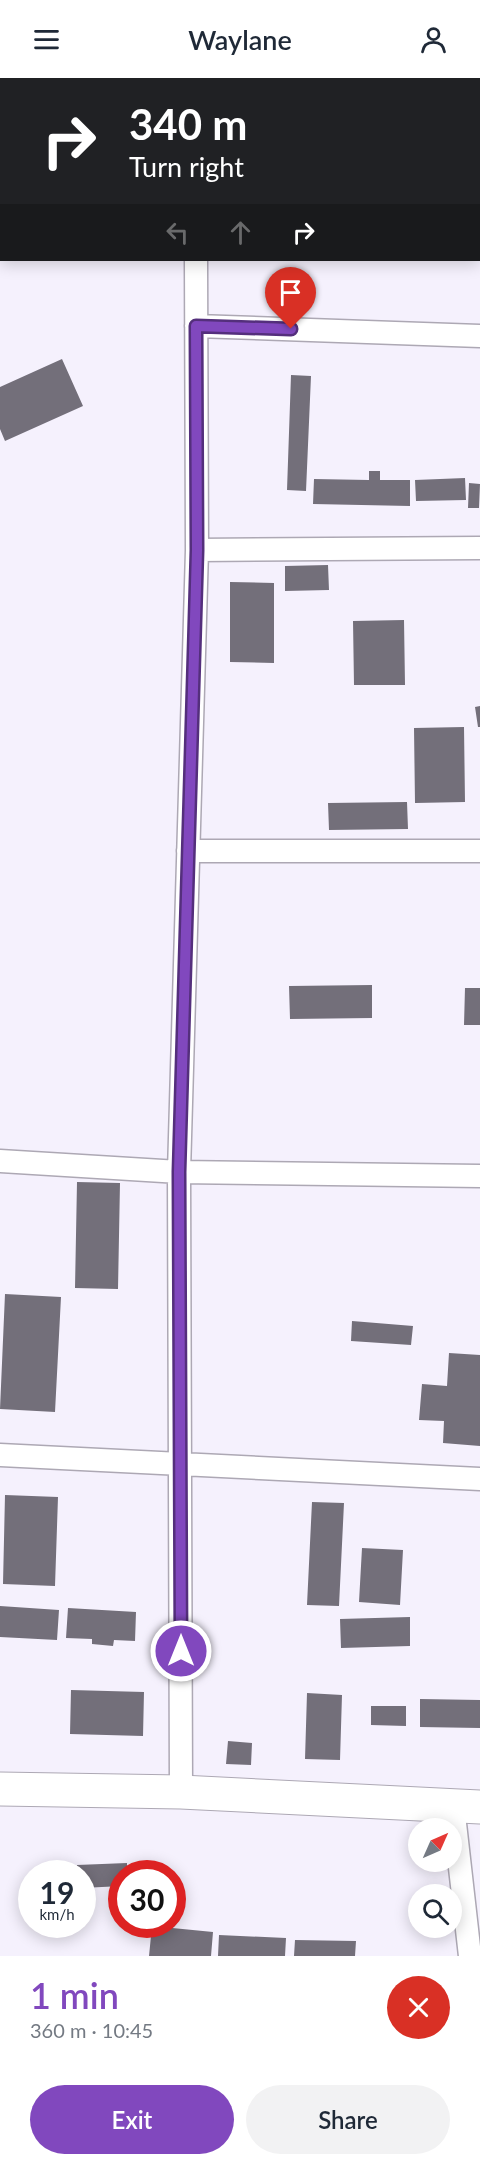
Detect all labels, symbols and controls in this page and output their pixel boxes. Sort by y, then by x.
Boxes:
icon: menu [30,23,63,56]
text: Waylane [188,23,292,56]
icon: person [417,23,450,56]
text: 340 m [129,99,247,149]
icon: right [30,102,108,180]
text: Turn right [129,150,244,183]
icon: left [161,216,194,249]
icon: ahead [224,216,257,249]
icon: right [287,216,320,249]
pin [265,267,316,329]
icon: arrive [274,276,307,309]
position arrow [149,1619,213,1683]
north arrow [408,1818,462,1872]
map controls [408,1818,462,1938]
speed limit sign: 30 [108,1860,186,1938]
text: 19 [40,1874,74,1910]
button: search [408,1884,462,1938]
text: km/h [39,1905,75,1923]
text: 1 min [30,1973,119,2017]
button: close [387,1976,450,2039]
text: 360 m · 10:45 [30,2018,153,2042]
button: Exit [30,2085,234,2154]
button: Share [246,2085,450,2154]

